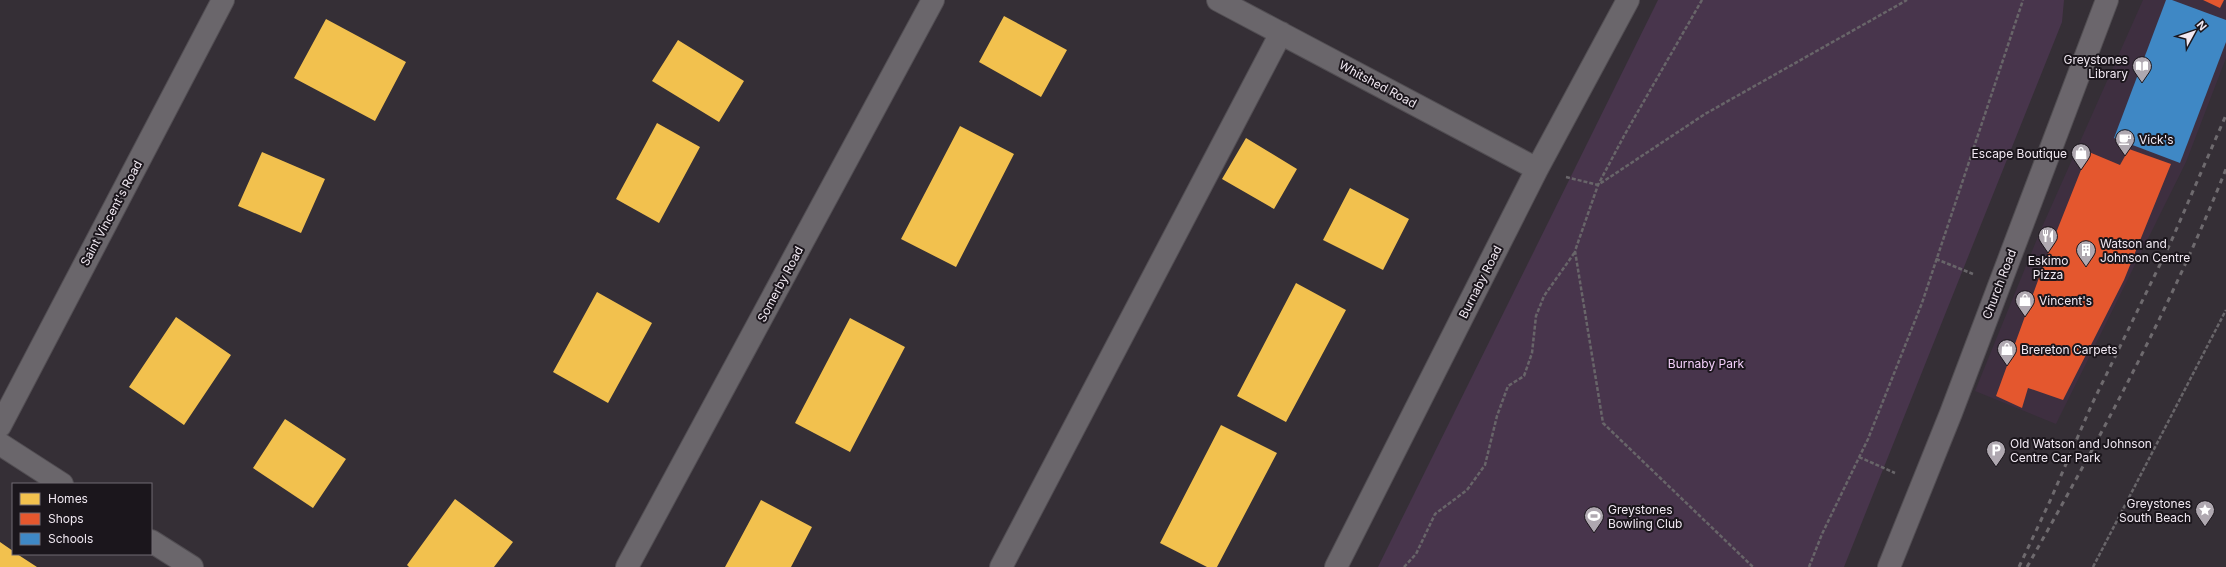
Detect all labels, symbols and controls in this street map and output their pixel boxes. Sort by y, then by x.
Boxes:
north arrow [2174,12,2214,52]
text: N [2194,18,2210,33]
place label: Greystones Library [2063,52,2128,81]
library icon: Greystones Library [2131,55,2153,83]
street label: Whitshed Road [1337,57,1419,111]
cafe icon: Vick's [2114,128,2136,156]
place label: Vick's [2139,132,2174,147]
shop icon: Escape Boutique [2070,142,2092,170]
place label: Escape Boutique [1972,146,2067,161]
street label: Saint Vincent's Road [77,158,145,268]
restaurant icon: Eskimo Pizza [2037,225,2059,253]
place label: Watson and Johnson Centre [2100,236,2190,265]
building icon: Watson and Johnson Centre [2075,239,2097,267]
street label: Burnaby Road [1455,243,1505,321]
street label: Somerby Road [754,244,806,324]
street label: Church Road [1979,247,2019,321]
place label: Eskimo Pizza [2028,253,2068,282]
shop icon: Vincent's [2014,289,2036,317]
place label: Vincent's [2039,293,2092,308]
shop icon: Brereton Carpets [1996,338,2018,366]
place label: Brereton Carpets [2021,342,2118,357]
park label: Burnaby Park [1668,356,1745,371]
place label: Old Watson and Johnson Centre Car Park [2010,436,2152,465]
parking icon: Old Watson and Johnson Centre Car Park [1985,439,2007,467]
legend [12,483,152,555]
text: Homes [48,491,88,506]
place label: Greystones South Beach [2119,496,2191,525]
place icon: Greystones South Beach [2194,499,2216,527]
place label: Greystones Bowling Club [1608,502,1682,531]
sports icon: Greystones Bowling Club [1583,505,1605,533]
text: Shops [48,511,84,526]
text: Schools [48,531,93,546]

